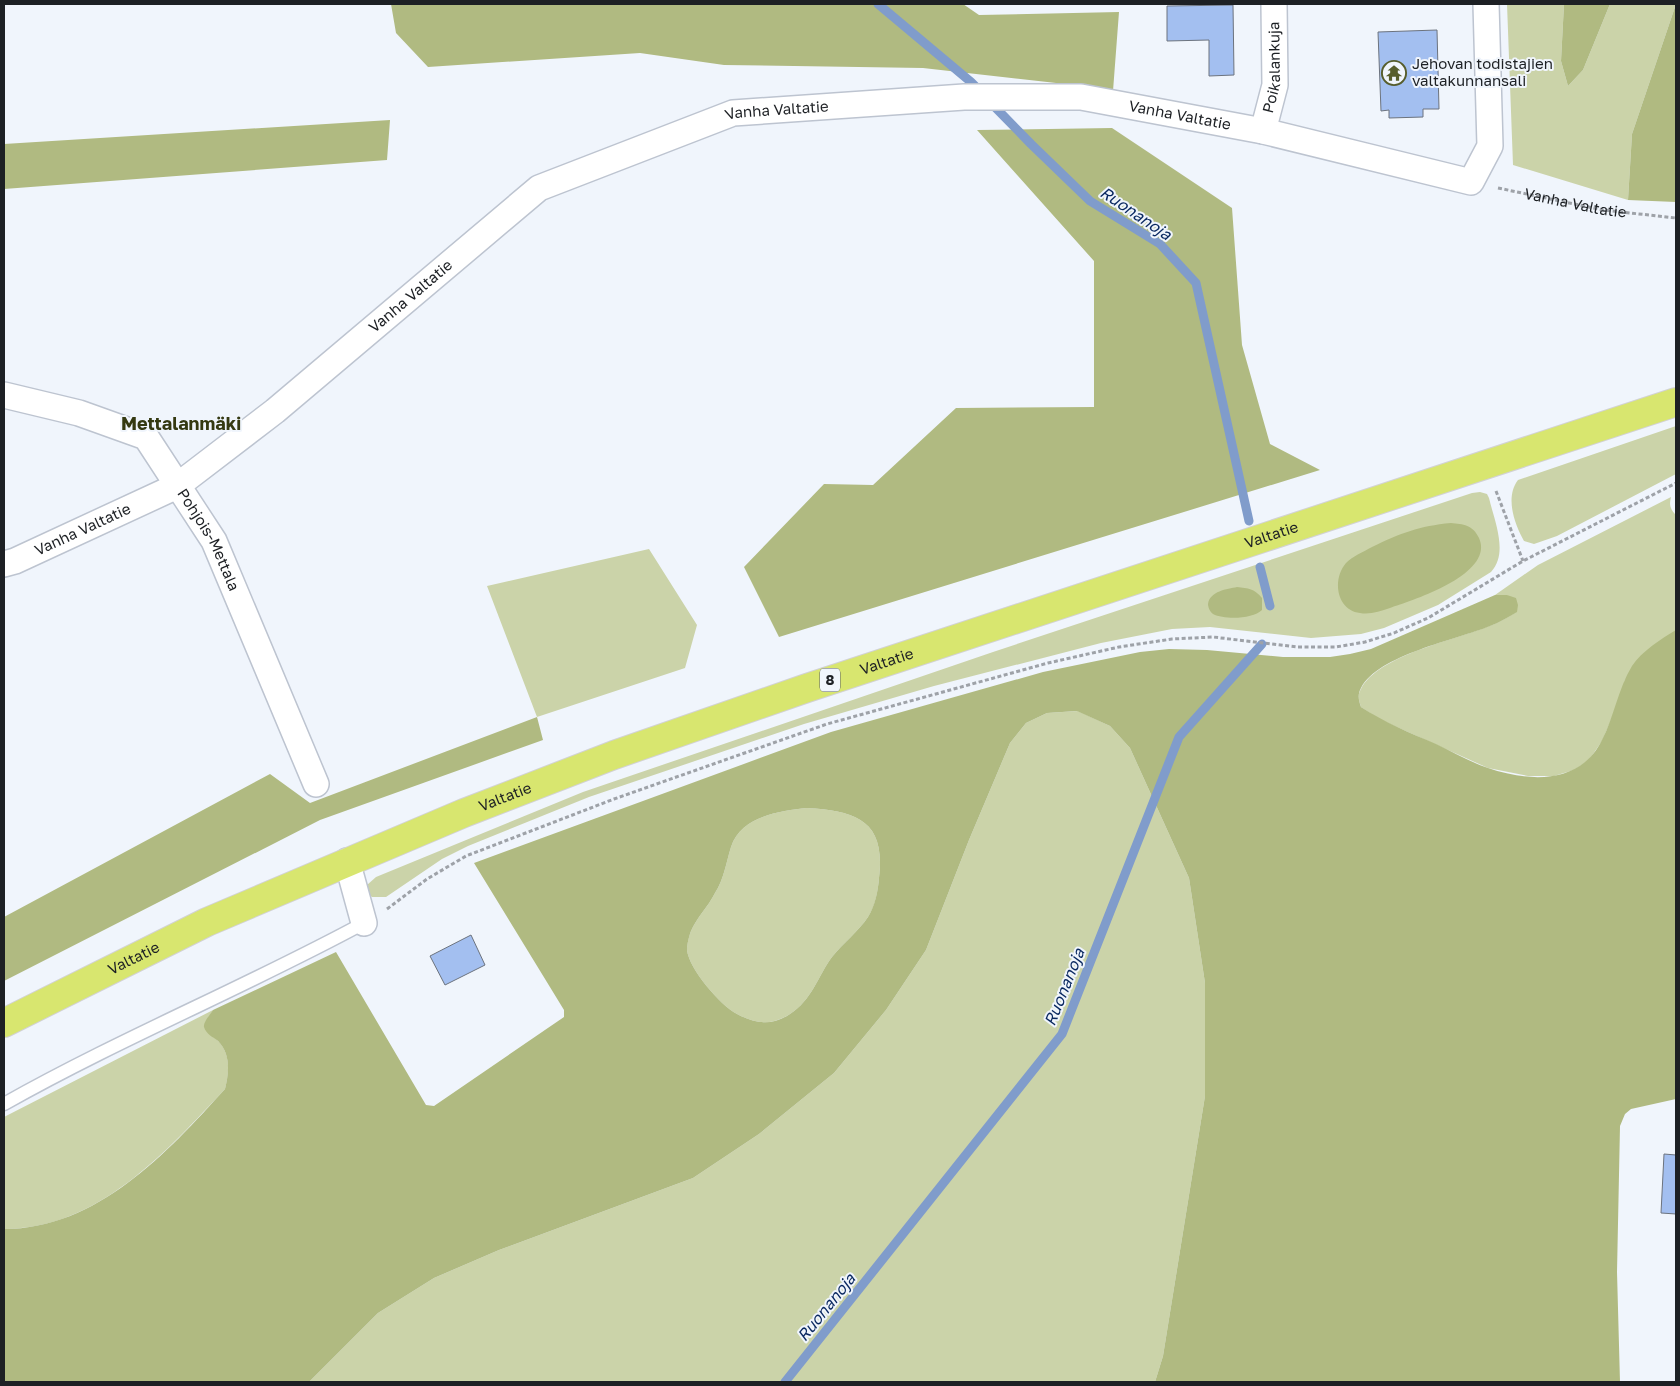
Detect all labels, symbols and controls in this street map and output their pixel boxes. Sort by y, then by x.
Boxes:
street label: Poikalankuja [1258,21,1284,115]
place label: Jehovan todistajien valtakunnansali [1412,54,1553,89]
temple icon: Jehovan todistajien valtakunnansali [1381,60,1407,86]
street label: Vanha Valtatie [722,96,830,123]
street label: Vanha Valtatie [1127,96,1233,133]
water label: Ruonanoja [1097,182,1176,245]
street label: Vanha Valtatie [1523,184,1628,221]
street label: Vanha Valtatie [365,255,456,336]
district label: Mettalanmäki [121,412,241,434]
street label: Pohjois-Mettala [174,485,244,593]
street label: Vanha Valtatie [31,499,133,559]
street label: Valtatie [1242,517,1300,551]
street label: Valtatie [857,644,916,678]
road number: 8 [820,668,840,692]
street label: Valtatie [476,778,534,815]
street label: Valtatie [105,937,162,978]
water label: Ruonanoja [1039,945,1089,1029]
water label: Ruonanoja [793,1268,860,1345]

